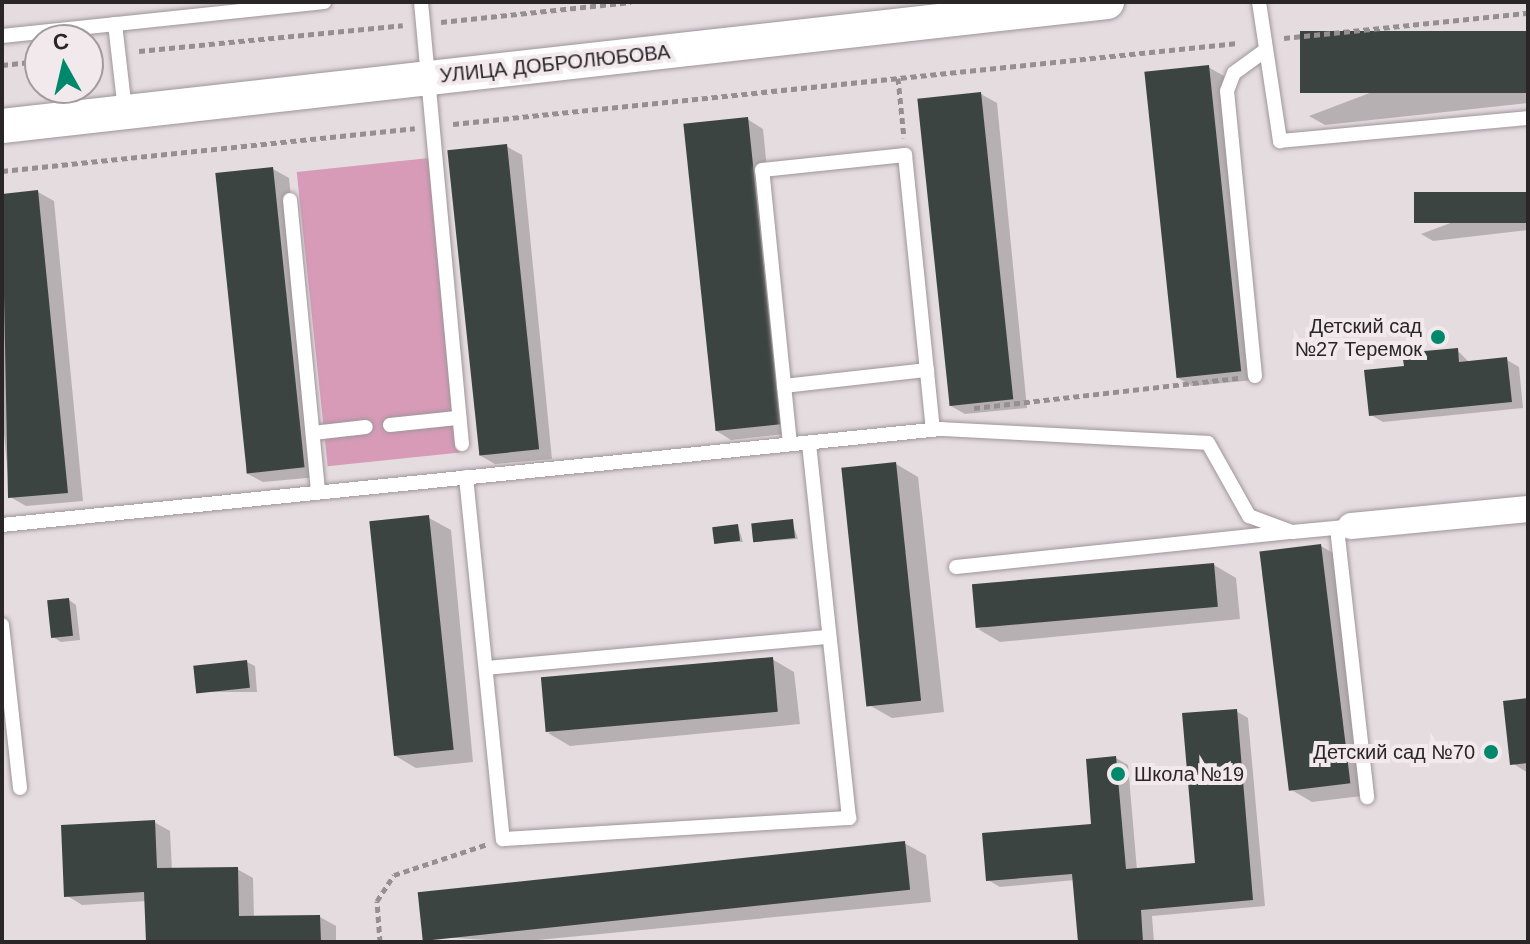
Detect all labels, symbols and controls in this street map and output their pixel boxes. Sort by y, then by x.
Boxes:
north arrow [24,24,104,104]
text: С [51,28,70,55]
street label: УЛИЦА ДОБРОЛЮБОВА [439,40,671,88]
place label: Детский сад №27 Теремок [1295,314,1422,361]
marker: Детский сад №27 Теремок [1429,328,1447,346]
place label: Детский сад №70 [1313,740,1475,764]
marker: Детский сад №70 [1482,743,1500,761]
place label: Школа №19 [1134,762,1244,786]
marker: Школа №19 [1109,765,1127,783]

